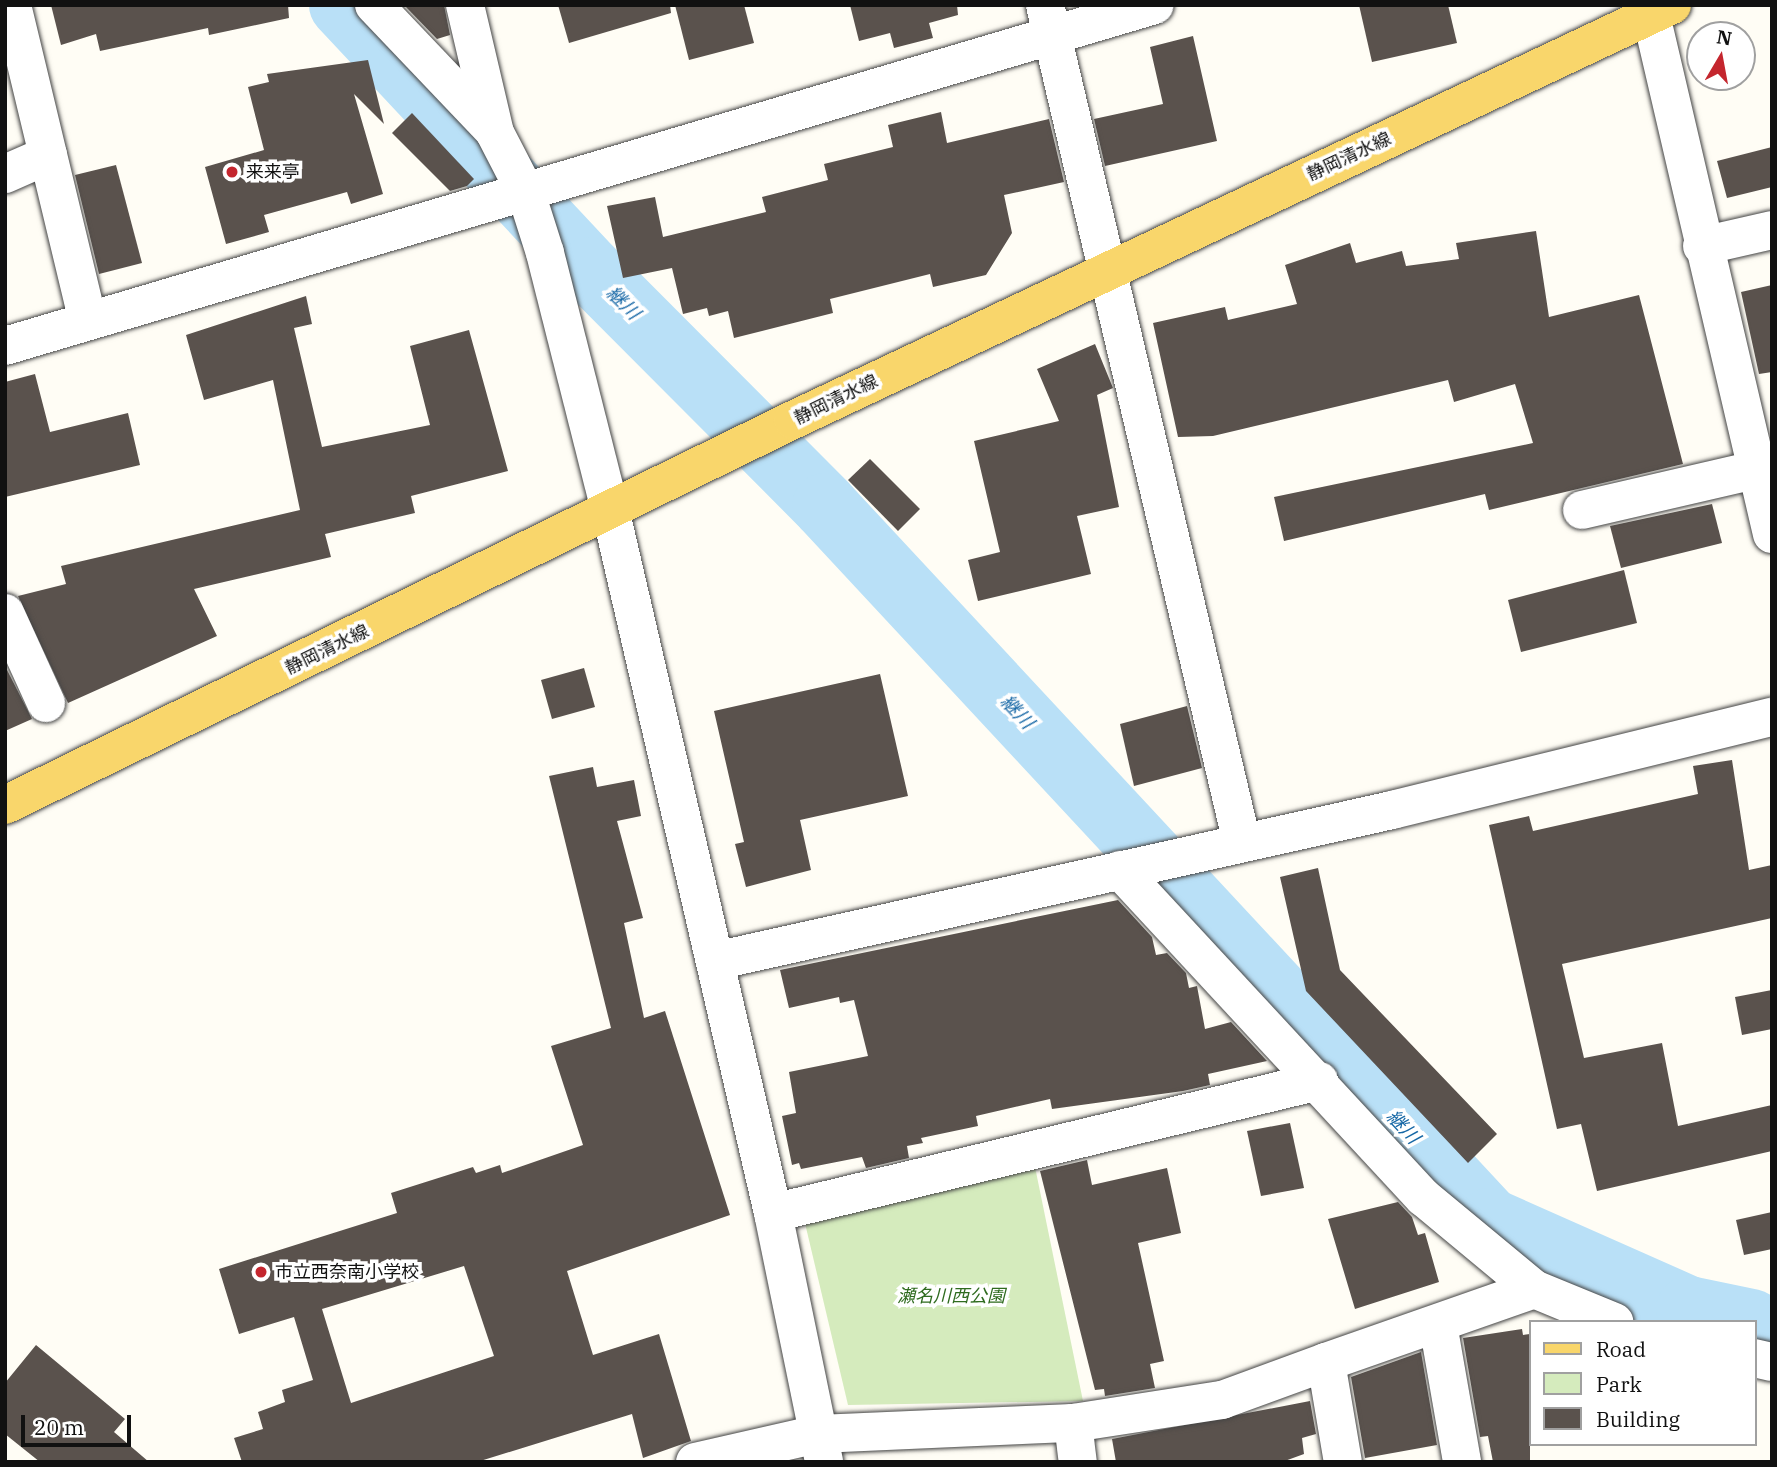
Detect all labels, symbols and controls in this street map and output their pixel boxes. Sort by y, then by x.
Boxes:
north arrow [1686,21,1756,91]
text: N [1715,24,1734,50]
street label: 静岡清水線 [1304,128,1394,186]
place label: 来来亭 [246,161,300,183]
marker: 来来亭 [224,164,240,180]
water label: 継川 [602,282,644,324]
street label: 静岡清水線 [791,371,881,429]
street label: 静岡清水線 [282,621,372,679]
water label: 継川 [996,690,1038,734]
water label: 継川 [1382,1105,1424,1149]
place label: 市立西奈南小学校 [275,1261,419,1283]
marker: 市立西奈南小学校 [253,1264,269,1280]
park label: 瀬名川西公園 [897,1285,1005,1307]
legend [1528,1320,1756,1446]
text: Road [1596,1335,1646,1363]
text: Park [1596,1370,1642,1398]
scale bar [24,1400,135,1444]
text: Building [1596,1405,1680,1433]
text: 20 m [34,1413,84,1441]

